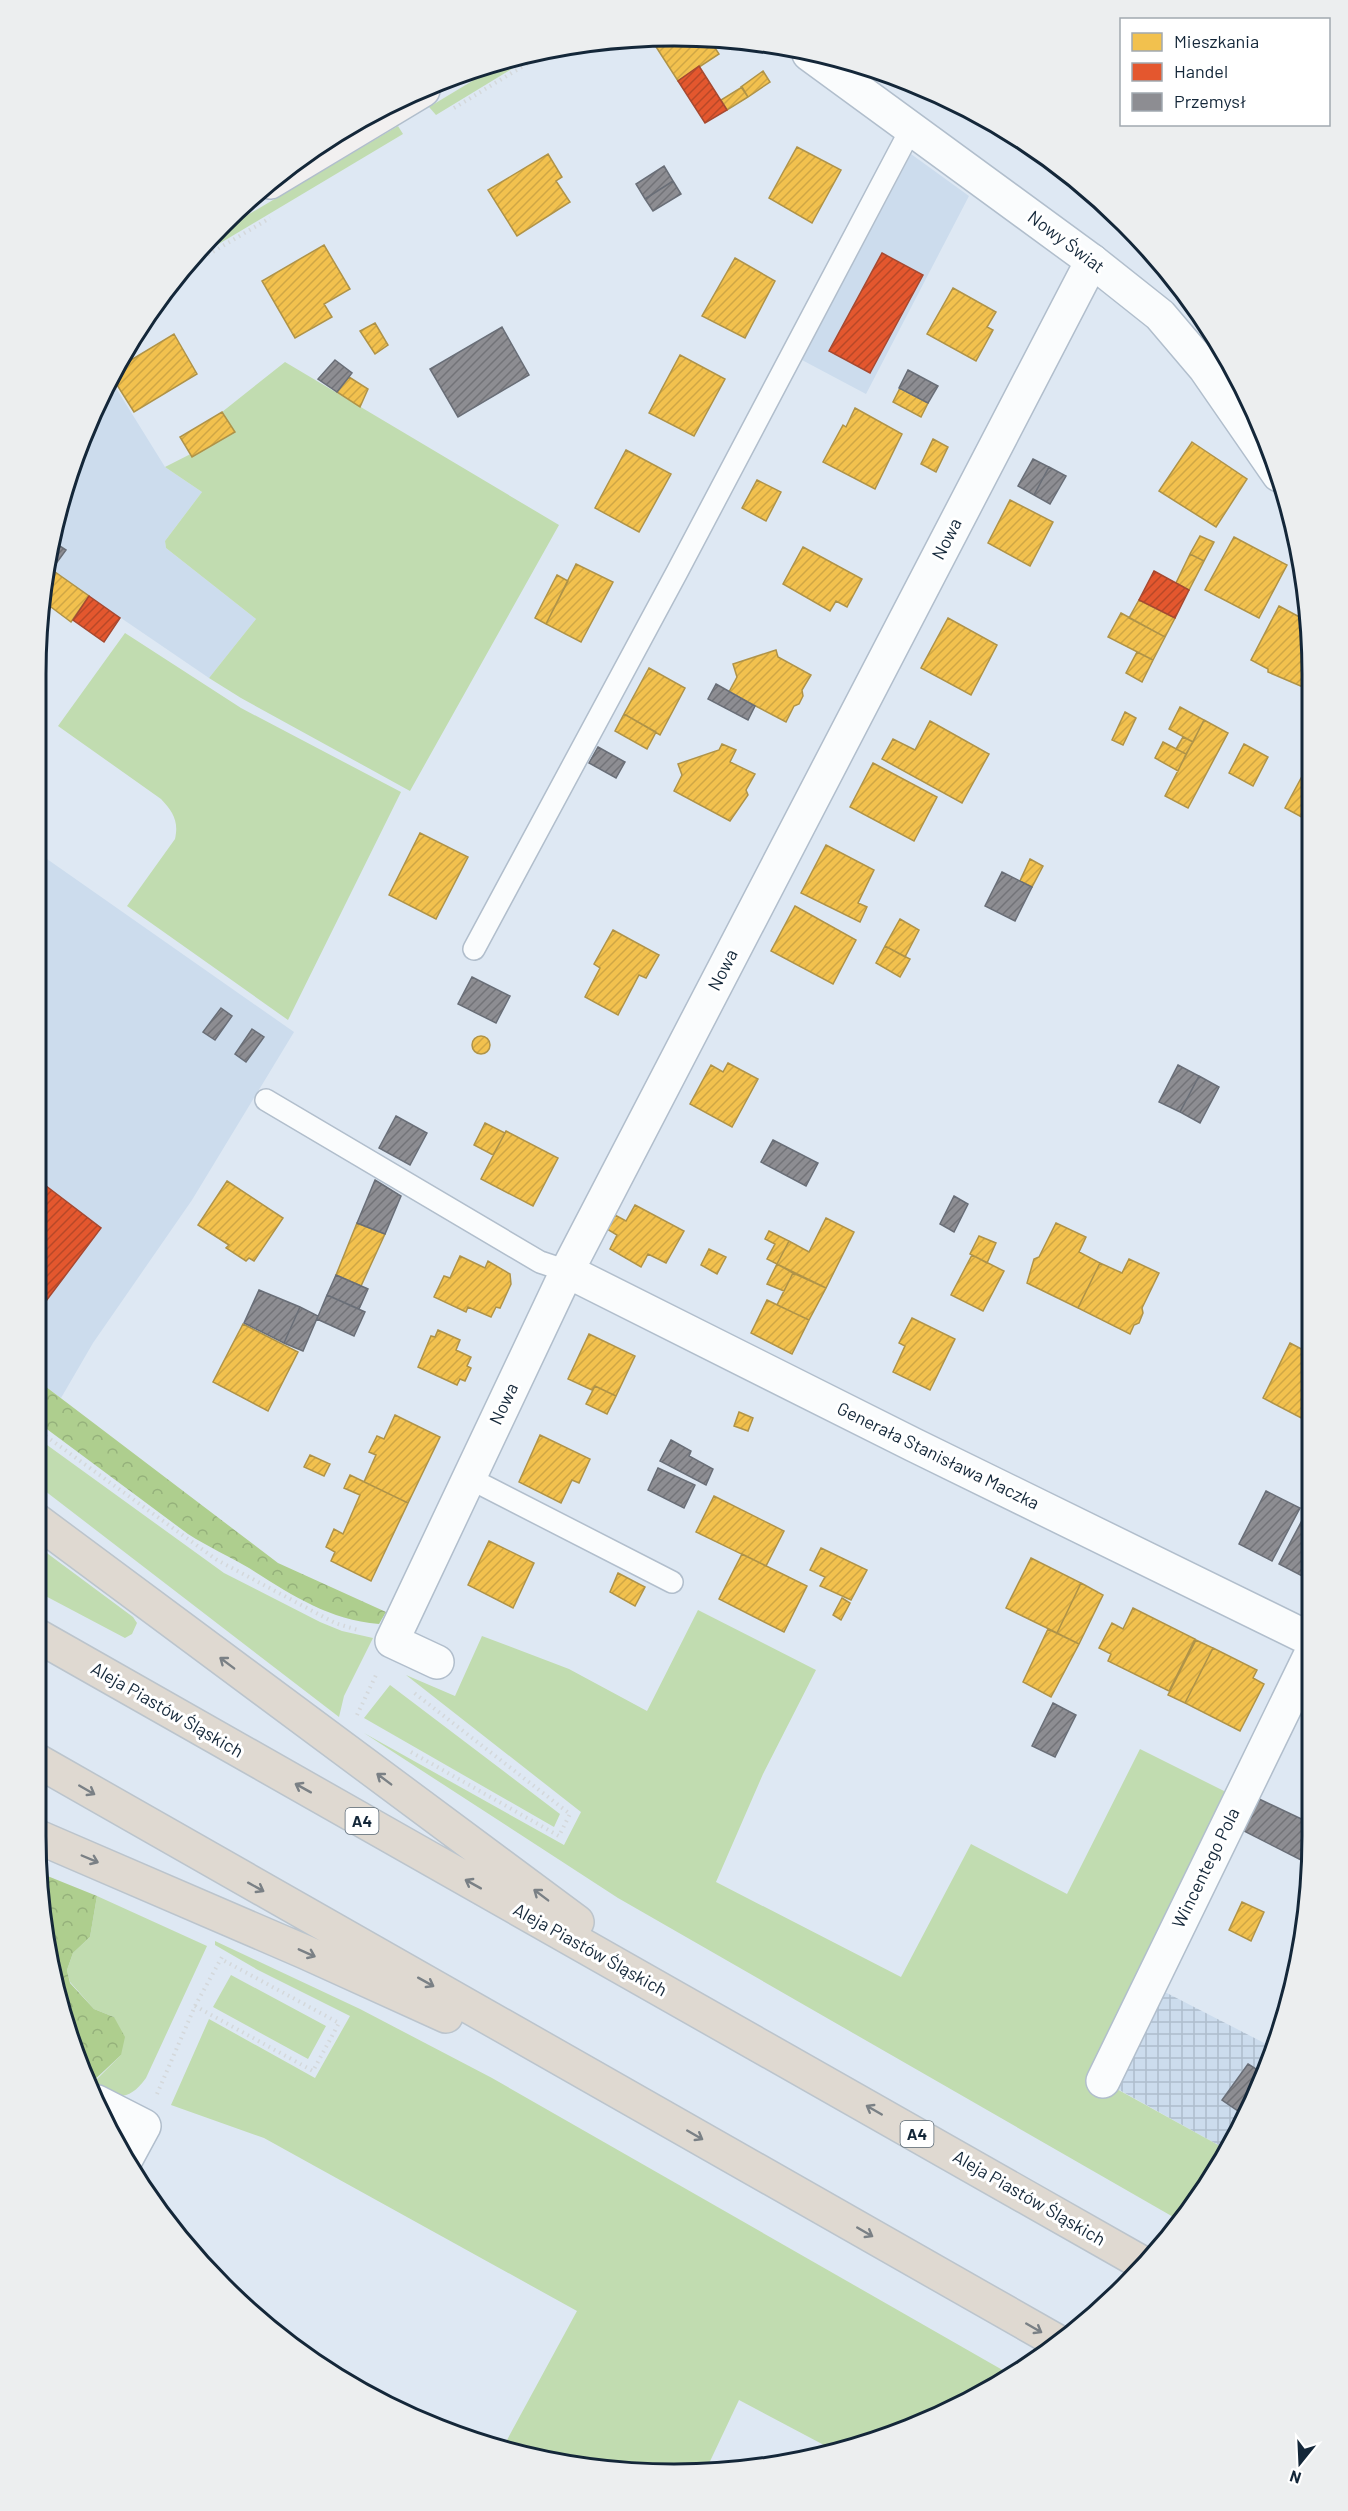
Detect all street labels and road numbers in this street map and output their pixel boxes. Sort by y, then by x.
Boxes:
street label: Nowy Świat [1024,205,1109,277]
street label: Nowa [926,514,966,563]
street label: Nowa [702,945,742,994]
street label: Nowa [484,1379,522,1428]
street label: Generała Stanisława Maczka [834,1397,1043,1514]
street label: Aleja Piastów Śląskich [87,1657,248,1762]
street label: Wincentego Pola [1167,1804,1244,1931]
road number: A4 [346,1808,378,1834]
street label: Aleja Piastów Śląskich [510,1898,671,2001]
road number: A4 [900,2121,934,2147]
street label: Aleja Piastów Śląskich [949,2145,1110,2250]

